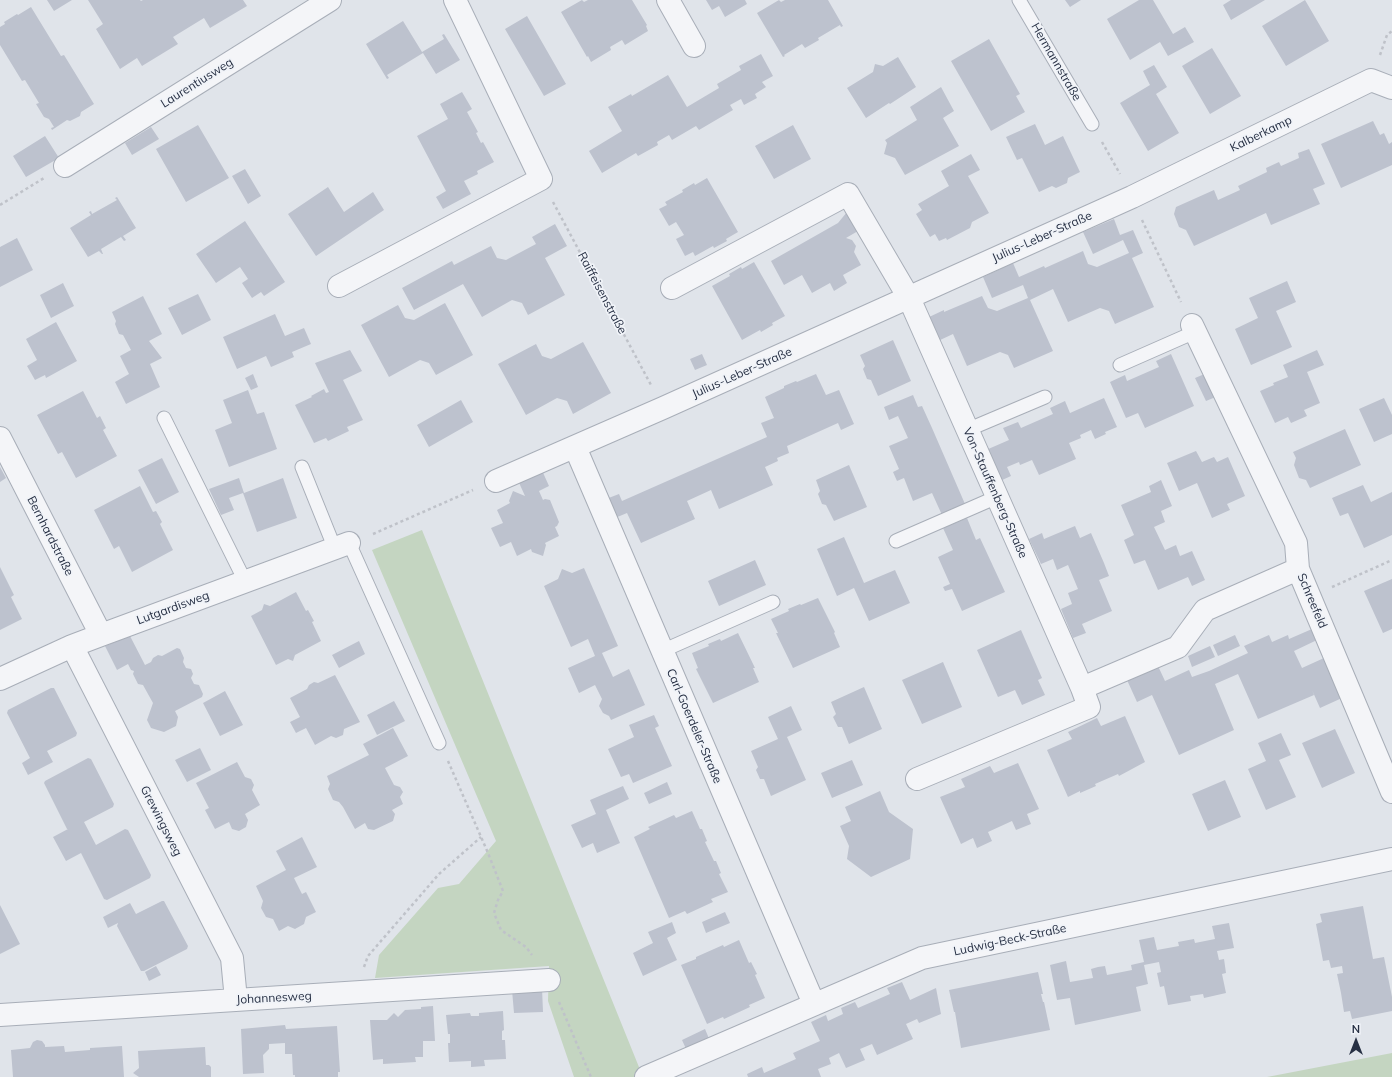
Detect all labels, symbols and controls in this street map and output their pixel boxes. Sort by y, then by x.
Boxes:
street label: Hermannstraße [1028,20,1084,104]
street label: Laurentiusweg [158,55,236,111]
street label: Kalberkamp [1228,113,1294,155]
street label: Julius-Leber-Straße [990,209,1094,265]
street label: Raiffeisenstraße [574,250,630,336]
street label: Julius-Leber-Straße [690,345,794,401]
street label: Von-Stauffenberg-Straße [960,426,1030,560]
street label: Bernhardstraße [24,494,76,578]
street label: Schreefeld [1294,571,1330,631]
street label: Lutgardisweg [135,588,211,628]
street label: Carl-Goerdeler-Straße [663,666,725,786]
street label: Grewingsweg [137,783,185,859]
street label: Ludwig-Beck-Straße [952,921,1068,959]
street label: Johannesweg [236,989,312,1007]
north arrow [1336,1021,1376,1061]
text: N [1352,1022,1360,1036]

